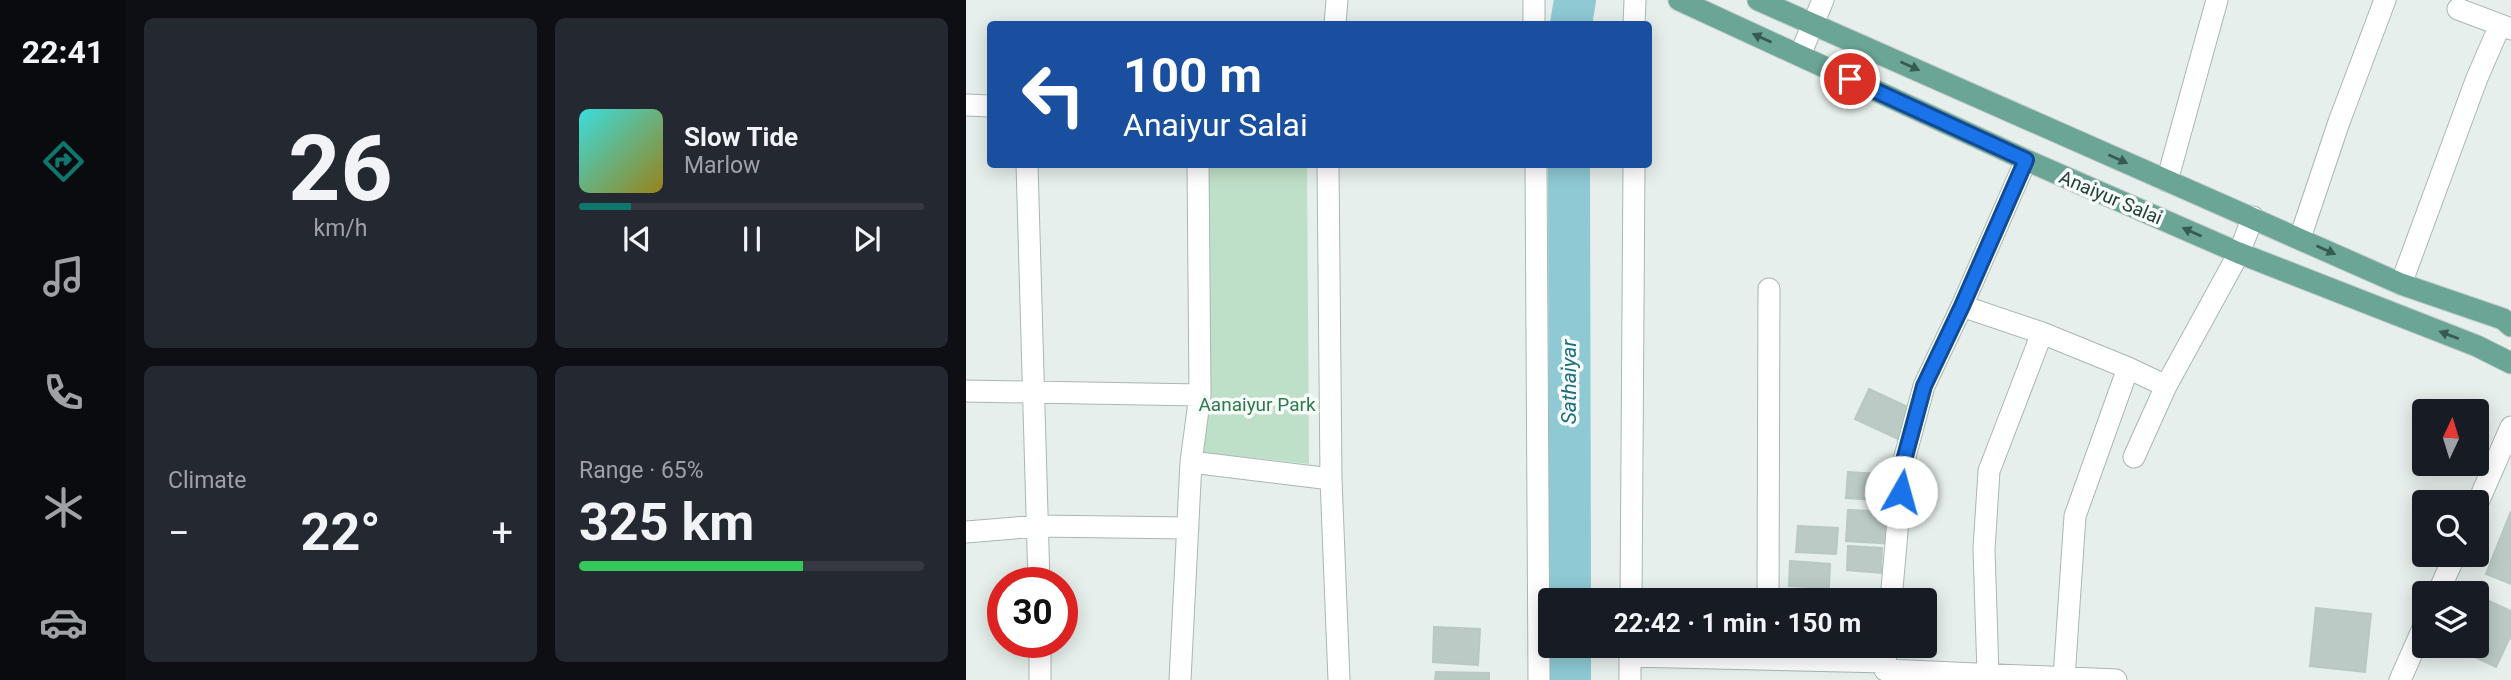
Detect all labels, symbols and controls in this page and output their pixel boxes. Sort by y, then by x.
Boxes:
one-way arrow [1752,32,1772,44]
text: 22:41 [22,33,104,71]
text: 100 m [1123,47,1262,104]
icon: left [1008,49,1099,140]
pin [1820,49,1880,109]
icon: arrive [1831,60,1869,98]
one-way arrow [1900,60,1920,72]
text: Anaiyur Salai [1123,106,1308,144]
text: 26 [288,116,393,222]
text: Slow Tide [684,122,798,152]
icon: directions [39,137,88,186]
text: Marlow [684,152,760,179]
one-way arrow [2108,153,2128,165]
street label: Anaiyur Salai [2056,165,2166,229]
text: km/h [314,215,368,242]
icon: previous [618,220,656,258]
icon: pause [733,220,771,258]
icon: next [848,220,886,258]
one-way arrow [2182,226,2203,237]
one-way arrow [2316,244,2336,256]
icon: music [39,252,88,301]
one-way arrow [2438,330,2459,341]
water label: Sathaiyar [1557,339,1581,424]
icon: phone [39,368,88,417]
park label: Aanaiyur Park [1198,393,1316,416]
north arrow [2412,399,2488,476]
map controls [2412,399,2489,658]
position arrow [1864,455,1938,529]
text: Range · 65% [579,457,704,484]
text: Climate [168,467,247,494]
icon: climate [39,483,88,532]
button: search [2412,490,2489,567]
text: 325 km [579,492,754,553]
text: 22° [301,502,381,563]
text: − [168,511,190,555]
text: + [491,511,513,555]
speed limit sign: 30 [987,567,1078,658]
button: layers [2412,581,2489,658]
icon: car [39,598,88,647]
text: 22:42 · 1 min · 150 m [1614,608,1861,638]

